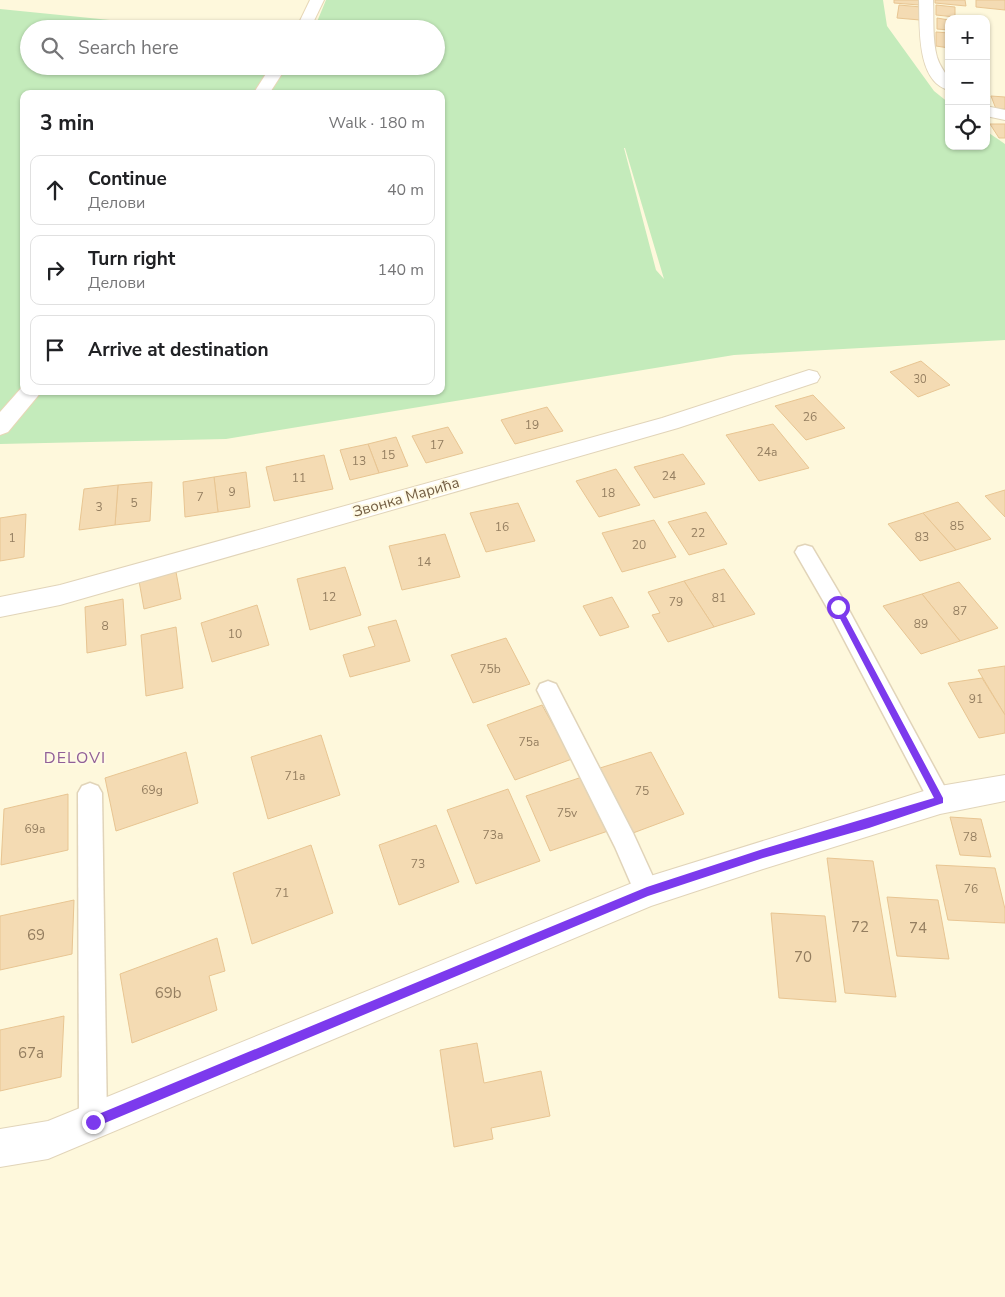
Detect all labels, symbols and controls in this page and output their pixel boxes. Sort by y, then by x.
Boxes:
map controls [945,15,990,150]
button: + [945,15,990,60]
search box [20,20,445,75]
icon: search [38,34,66,62]
text: Search here [78,35,179,61]
button: − [945,60,990,105]
button: locate [945,105,990,150]
text: 3 min [40,109,94,137]
text: Walk · 180 m [329,112,425,134]
text: Continue [88,166,167,192]
icon: ahead [41,176,69,204]
text: 40 m [387,179,424,201]
text: Делови [88,192,145,214]
text: Turn right [88,246,175,272]
icon: right [41,256,69,284]
text: 140 m [377,259,424,281]
text: Делови [88,272,145,294]
icon: arrive [41,336,69,364]
text: Arrive at destination [88,337,269,363]
house number: 30 [913,372,927,387]
house number: 26 [803,409,817,425]
house number: 19 [525,417,539,433]
house number: 17 [430,437,444,453]
house number: 24a [757,444,777,460]
house number: 15 [381,447,395,463]
house number: 13 [352,453,366,469]
house number: 24 [662,468,676,484]
house number: 11 [292,470,306,486]
street label: Звонка Марића [350,472,462,522]
house number: 9 [228,484,236,500]
house number: 18 [601,485,615,501]
house number: 7 [196,489,204,505]
house number: 5 [130,495,138,511]
house number: 3 [95,499,103,515]
house number: 85 [950,518,964,534]
house number: 16 [495,519,509,535]
house number: 22 [691,525,705,541]
house number: 83 [915,529,929,545]
house number: 1 [8,530,16,546]
house number: 20 [632,537,646,553]
house number: 14 [417,554,431,570]
house number: 12 [322,589,336,605]
house number: 81 [712,590,726,606]
house number: 79 [669,594,683,610]
route start [827,596,850,619]
house number: 87 [953,603,967,619]
house number: 89 [914,616,928,632]
house number: 8 [101,618,109,634]
house number: 10 [228,626,242,642]
house number: 75b [479,661,501,677]
house number: 91 [969,691,983,707]
house number: 75a [519,734,539,750]
district label: DELOVI [44,747,106,769]
house number: 71a [285,768,305,784]
house number: 69g [141,782,163,798]
house number: 75 [635,783,649,799]
house number: 75v [557,805,578,821]
house number: 69a [25,821,45,837]
house number: 73a [483,827,503,843]
house number: 78 [963,829,977,845]
house number: 73 [411,856,425,872]
house number: 76 [964,881,978,897]
house number: 71 [275,885,289,901]
house number: 72 [851,917,869,937]
house number: 74 [909,918,927,938]
house number: 69 [27,925,45,945]
house number: 70 [794,947,812,967]
house number: 69b [155,983,182,1003]
house number: 67a [18,1043,44,1063]
route end [82,1111,105,1134]

